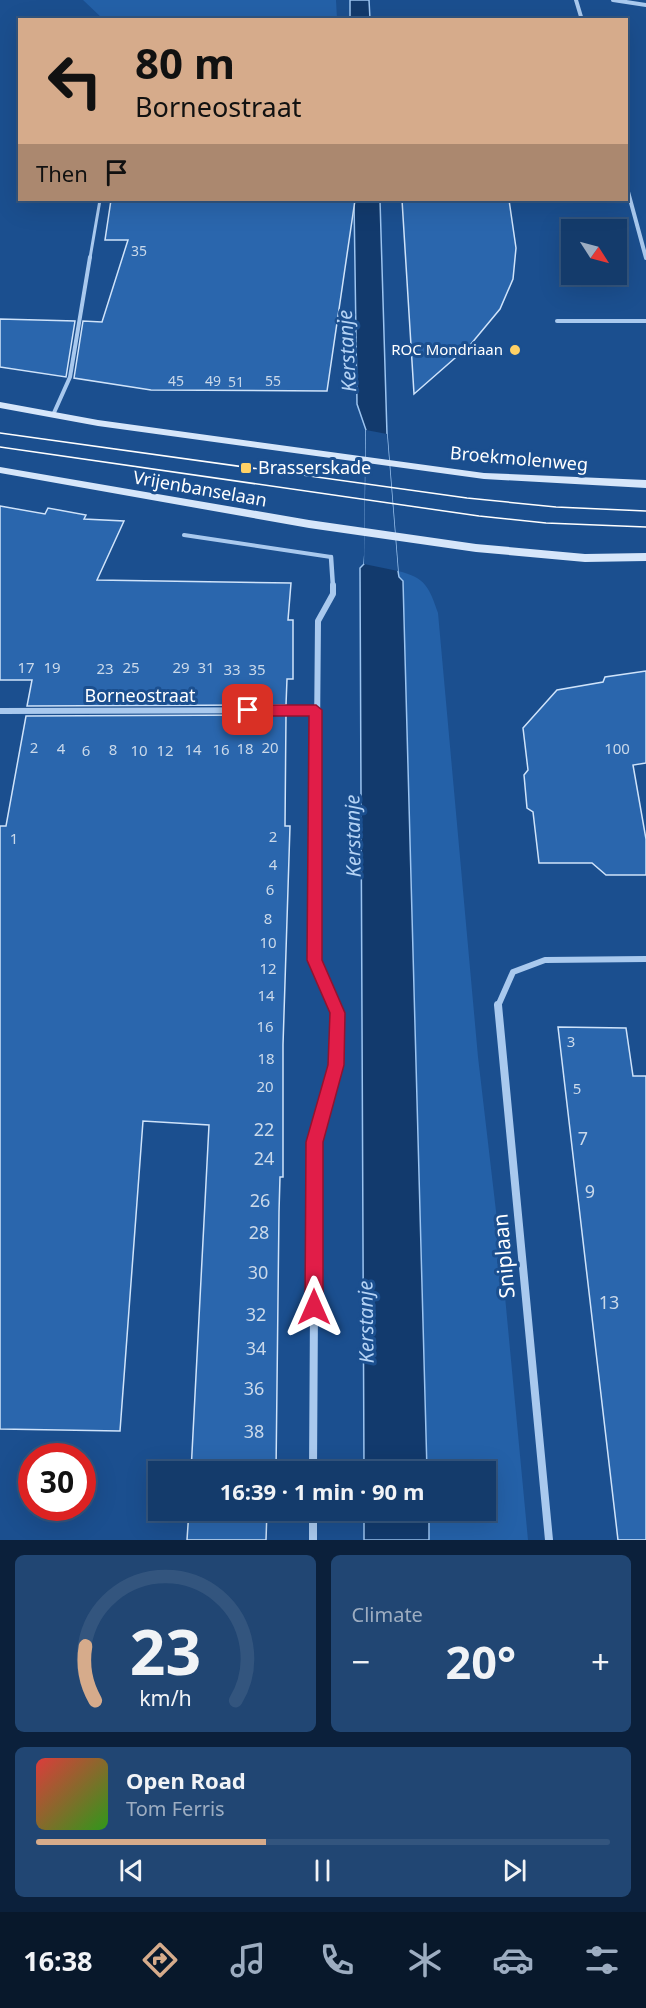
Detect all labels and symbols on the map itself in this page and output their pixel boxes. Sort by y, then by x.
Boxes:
north arrow [561,219,627,285]
house number: 35 [131,241,147,260]
water label: Kerstanje [331,309,362,393]
place label: ROC Mondriaan [391,339,503,359]
marker: ROC Mondriaan [508,343,522,357]
house number: 45 [168,371,184,390]
house number: 49 [205,371,221,390]
house number: 55 [265,371,281,390]
house number: 51 [228,372,244,391]
street label: Broekmolenweg [449,440,589,476]
place label: Brasserskade [258,455,371,479]
marker: Brasserskade [239,461,253,475]
street label: Vrijenbanselaan [131,464,269,512]
house number: 17 [17,657,35,677]
house number: 19 [43,657,61,677]
house number: 25 [122,657,140,677]
house number: 29 [172,657,190,677]
house number: 31 [197,657,215,677]
house number: 23 [96,658,114,678]
house number: 33 [223,659,241,679]
house number: 35 [248,659,266,679]
street label: Borneostraat [84,683,196,707]
pin [222,684,273,735]
house number: 2 [30,737,38,757]
house number: 20 [261,737,279,757]
house number: 4 [57,738,66,758]
house number: 18 [236,738,254,758]
house number: 100 [604,738,630,758]
house number: 8 [109,739,117,759]
house number: 14 [184,739,202,759]
house number: 16 [212,739,230,759]
house number: 6 [82,740,90,760]
house number: 10 [130,740,148,760]
house number: 12 [156,740,174,760]
water label: Kerstanje [338,794,367,878]
house number: 2 [269,826,277,846]
house number: 1 [10,828,18,848]
house number: 4 [269,854,278,874]
house number: 6 [266,879,274,899]
house number: 8 [264,908,272,928]
house number: 10 [259,932,277,952]
house number: 12 [259,958,277,978]
house number: 14 [257,985,275,1005]
house number: 16 [256,1016,274,1036]
house number: 3 [567,1031,575,1051]
house number: 18 [257,1048,275,1068]
house number: 20 [256,1076,274,1096]
house number: 5 [573,1078,581,1098]
house number: 22 [254,1117,274,1141]
house number: 7 [578,1126,588,1150]
house number: 24 [254,1146,274,1170]
house number: 9 [585,1179,595,1203]
house number: 26 [250,1188,270,1212]
street label: Sniplaan [485,1213,521,1300]
house number: 28 [249,1220,269,1244]
house number: 30 [248,1260,268,1284]
position arrow [282,1275,346,1339]
water label: Kerstanje [351,1280,380,1364]
house number: 13 [599,1290,619,1314]
house number: 32 [246,1302,266,1326]
house number: 34 [246,1336,266,1360]
house number: 36 [244,1376,264,1400]
house number: 38 [244,1419,264,1443]
speed limit sign: 30 [18,1443,96,1521]

